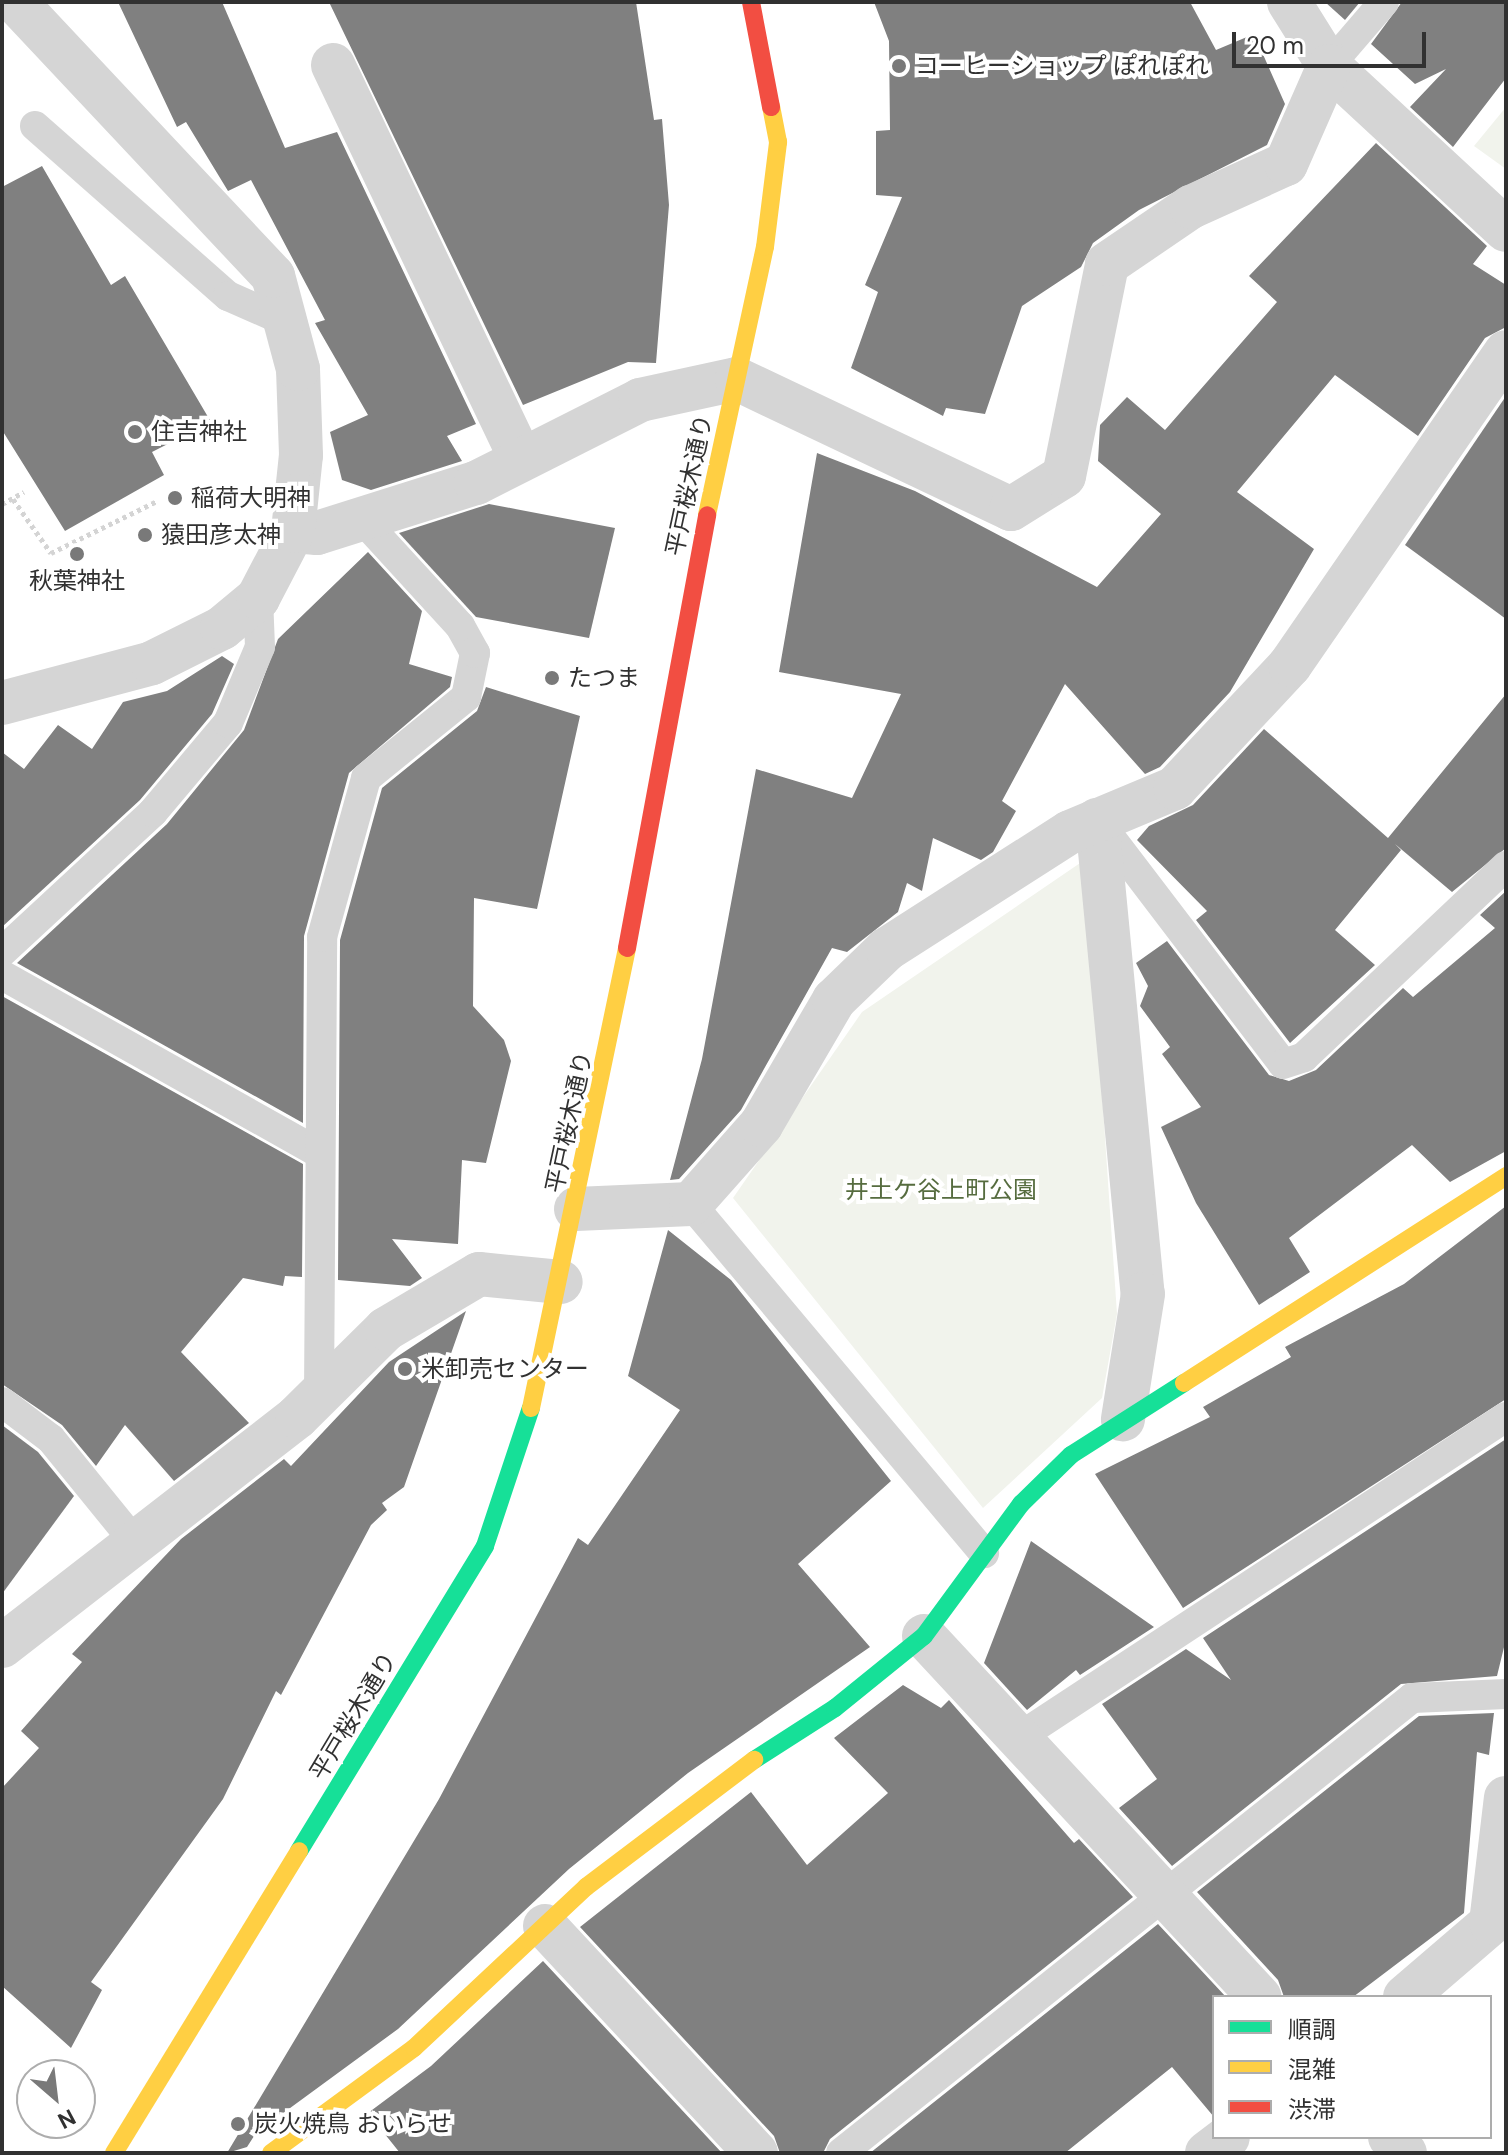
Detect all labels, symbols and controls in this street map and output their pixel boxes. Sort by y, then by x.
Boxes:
scale bar [1236,16,1430,66]
text: 20 m [1246,30,1304,61]
place label: コーヒーショップ ぽれぽれ [915,52,1209,80]
marker: コーヒーショップ ぽれぽれ [890,57,908,75]
street label: 平戸桜木通り [660,412,718,558]
place label: 住吉神社 [151,418,247,446]
marker: 住吉神社 [126,423,144,441]
place label: 稲荷大明神 [191,484,311,512]
marker: 稲荷大明神 [166,489,184,507]
place label: 猿田彦太神 [161,521,281,549]
marker: 猿田彦太神 [136,526,154,544]
marker: 秋葉神社 [68,545,86,563]
place label: 秋葉神社 [29,567,125,595]
place label: たつま [568,664,640,692]
marker: たつま [543,669,561,687]
street label: 平戸桜木通り [540,1049,598,1195]
park label: 井土ケ谷上町公園 [845,1176,1037,1204]
place label: 米卸売センター [421,1355,589,1383]
marker: 米卸売センター [396,1360,414,1378]
street label: 平戸桜木通り [304,1647,402,1785]
legend [1212,1995,1492,2139]
text: 順調 [1288,2014,1336,2045]
text: 混雑 [1288,2054,1336,2085]
north arrow [16,2059,96,2139]
text: 渋滞 [1288,2094,1336,2125]
text: N [53,2102,80,2135]
place label: 炭火焼鳥 おいらせ [254,2110,452,2138]
marker: 炭火焼鳥 おいらせ [229,2115,247,2133]

